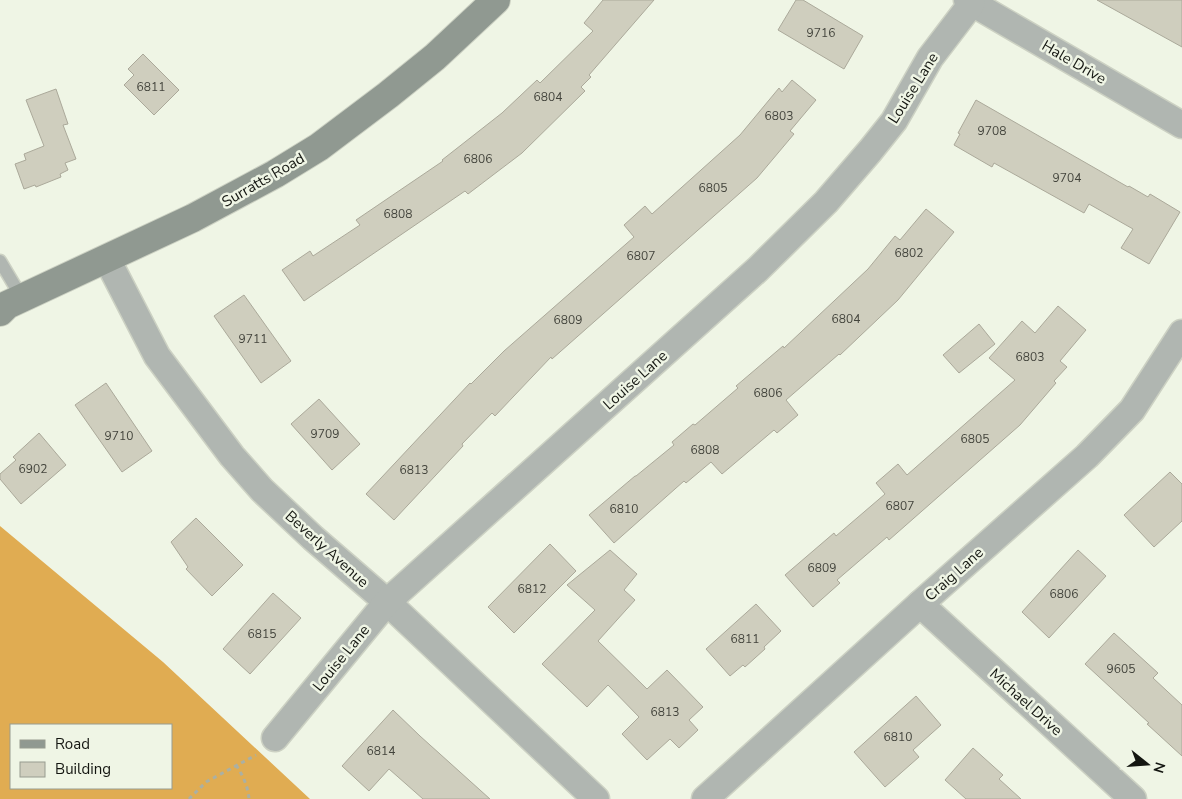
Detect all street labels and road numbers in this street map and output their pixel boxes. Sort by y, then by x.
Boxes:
street label: Hale Drive [1038,36,1110,88]
street label: Louise Lane [883,49,943,127]
street label: Surratts Road [218,148,308,212]
street label: Louise Lane [599,346,671,414]
street label: Beverly Avenue [281,506,373,592]
street label: Craig Lane [921,542,987,606]
street label: Louise Lane [308,621,374,695]
street label: Michael Drive [985,664,1067,740]

